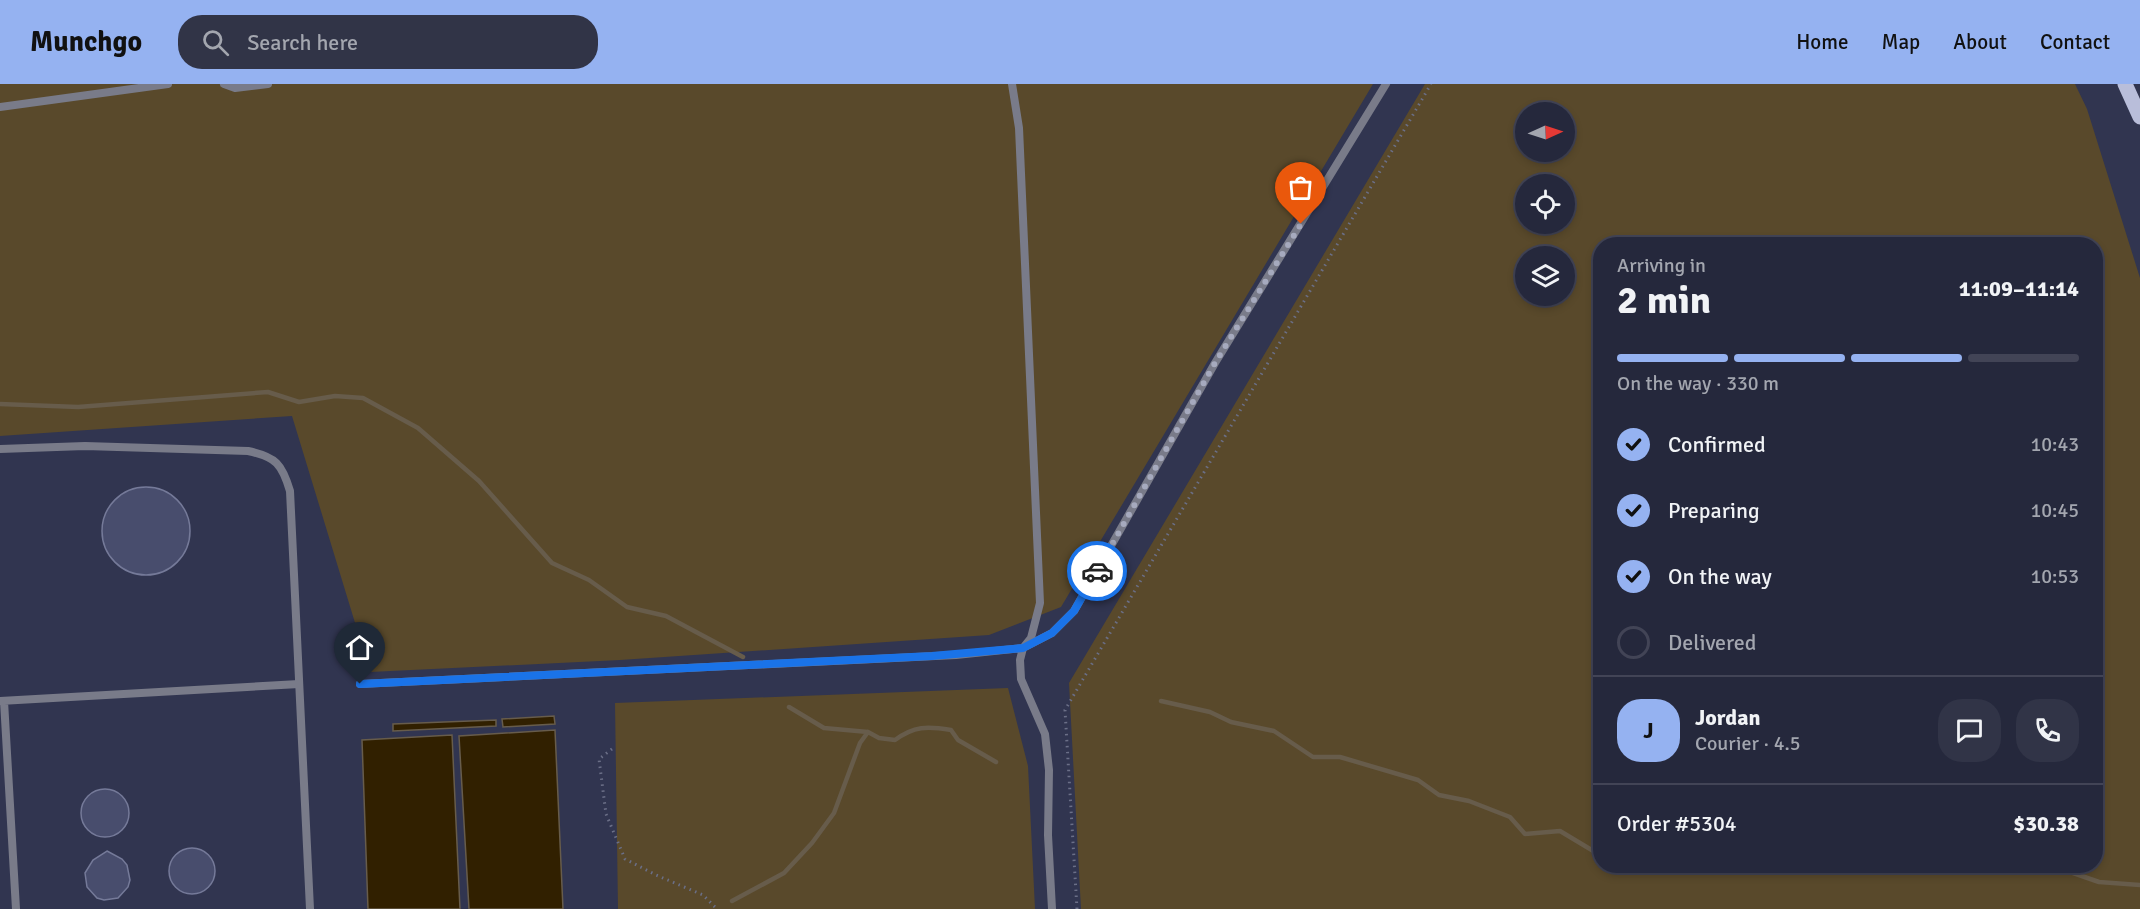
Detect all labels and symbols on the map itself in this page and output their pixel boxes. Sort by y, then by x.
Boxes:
north arrow [1515,102,1575,162]
pin [1275,162,1326,224]
courier [1067,541,1127,601]
pin [334,622,385,684]

